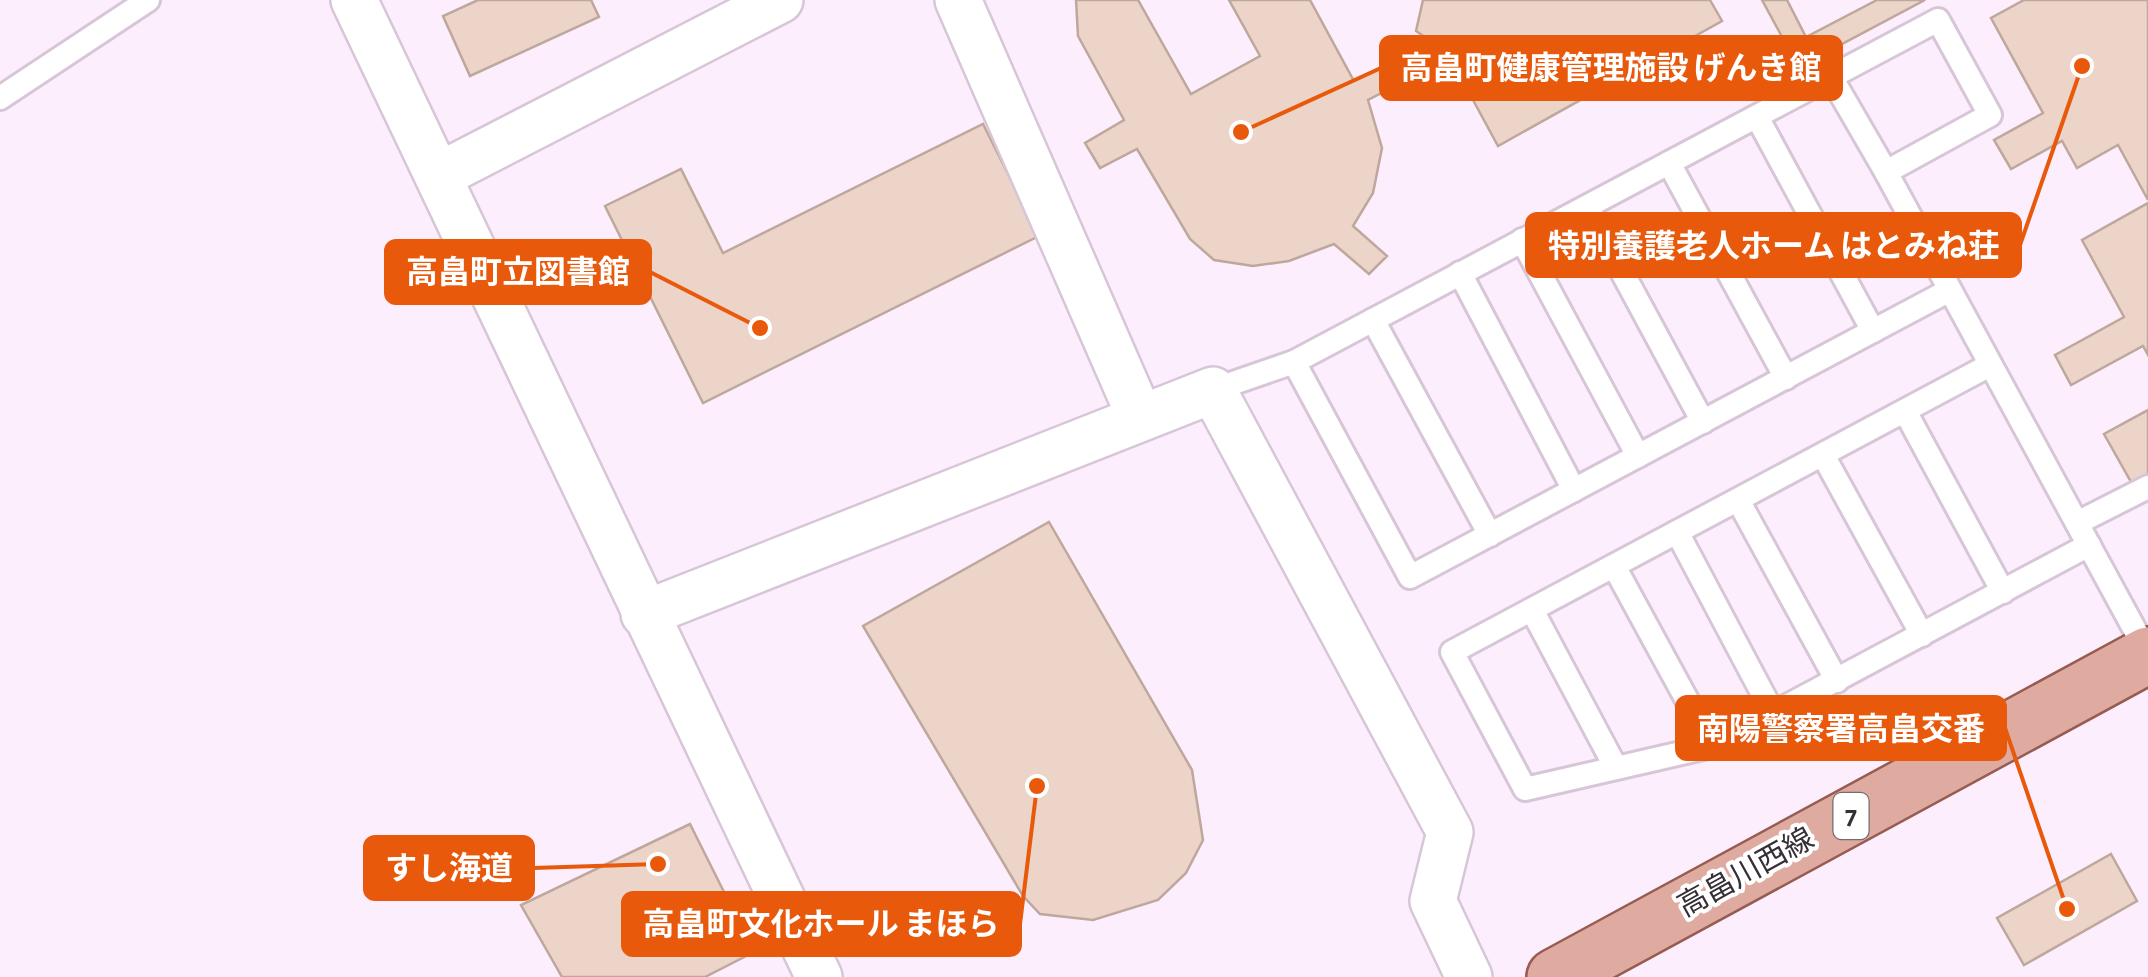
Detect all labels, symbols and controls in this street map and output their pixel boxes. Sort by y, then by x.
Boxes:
callout: 高畠町健康管理施設 げんき館 [1381,37,1841,99]
text: 高畠町健康管理施設 げんき館 [1401,51,1821,85]
callout: 特別養護老人ホーム はとみね荘 [1527,214,2020,276]
text: 特別養護老人ホーム はとみね荘 [1548,229,2000,263]
callout: 高畠町立図書館 [386,241,650,303]
text: 高畠町立図書館 [406,255,630,289]
callout: 南陽警察署高畠交番 [1677,697,2005,759]
text: 南陽警察署高畠交番 [1697,712,1985,746]
road number: 7 [1834,793,1868,839]
street label: 高畠川西線 [1672,822,1819,922]
callout: すし海道 [365,837,533,899]
text: すし海道 [385,851,513,885]
callout: 高畠町文化ホール まほら [623,893,1020,955]
text: 高畠町文化ホール まほら [643,907,999,941]

